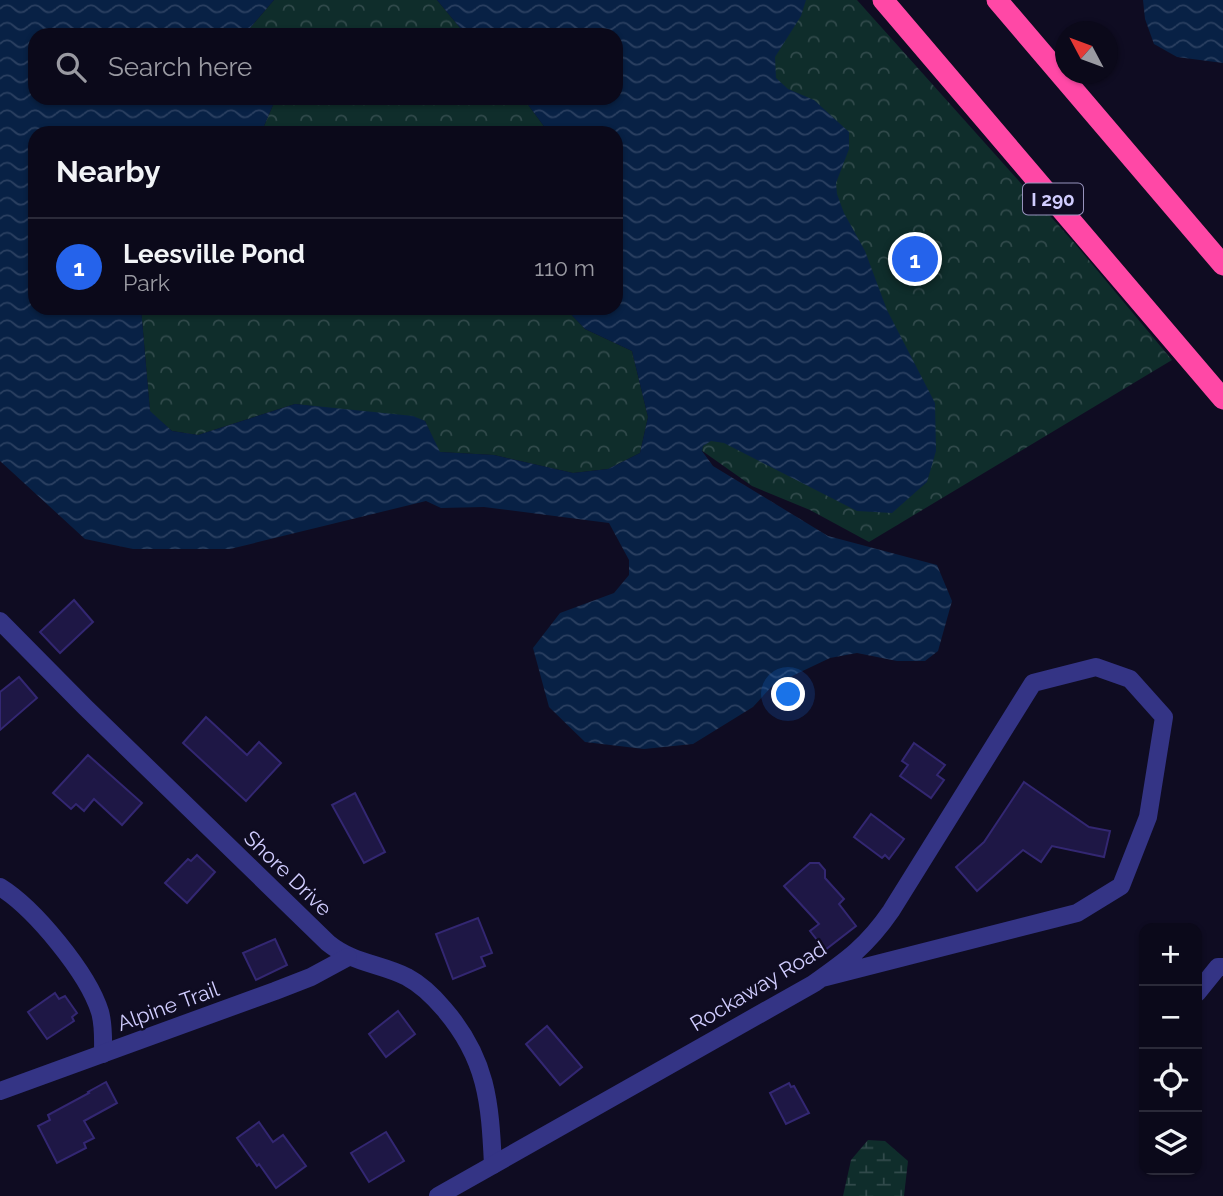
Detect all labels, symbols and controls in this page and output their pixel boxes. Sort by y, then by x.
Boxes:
north arrow [1055,21,1118,84]
search box [28,28,623,105]
icon: search [52,48,90,86]
text: Search here [108,52,252,82]
text: Nearby [56,154,160,189]
road number: I 290 [1023,183,1083,214]
pin: 1 [892,233,938,285]
text: Leesville Pond [123,239,305,269]
text: 1 [73,254,85,281]
text: 110 m [534,254,595,281]
text: Park [123,269,170,296]
your location [771,677,805,711]
street label: Shore Drive [239,825,337,921]
map controls [1139,923,1202,1175]
button: + [1139,923,1202,986]
street label: Rockaway Road [686,936,830,1036]
street label: Alpine Trail [114,976,223,1036]
button: − [1139,986,1202,1049]
button: locate [1139,1049,1202,1112]
button: layers [1139,1112,1202,1175]

